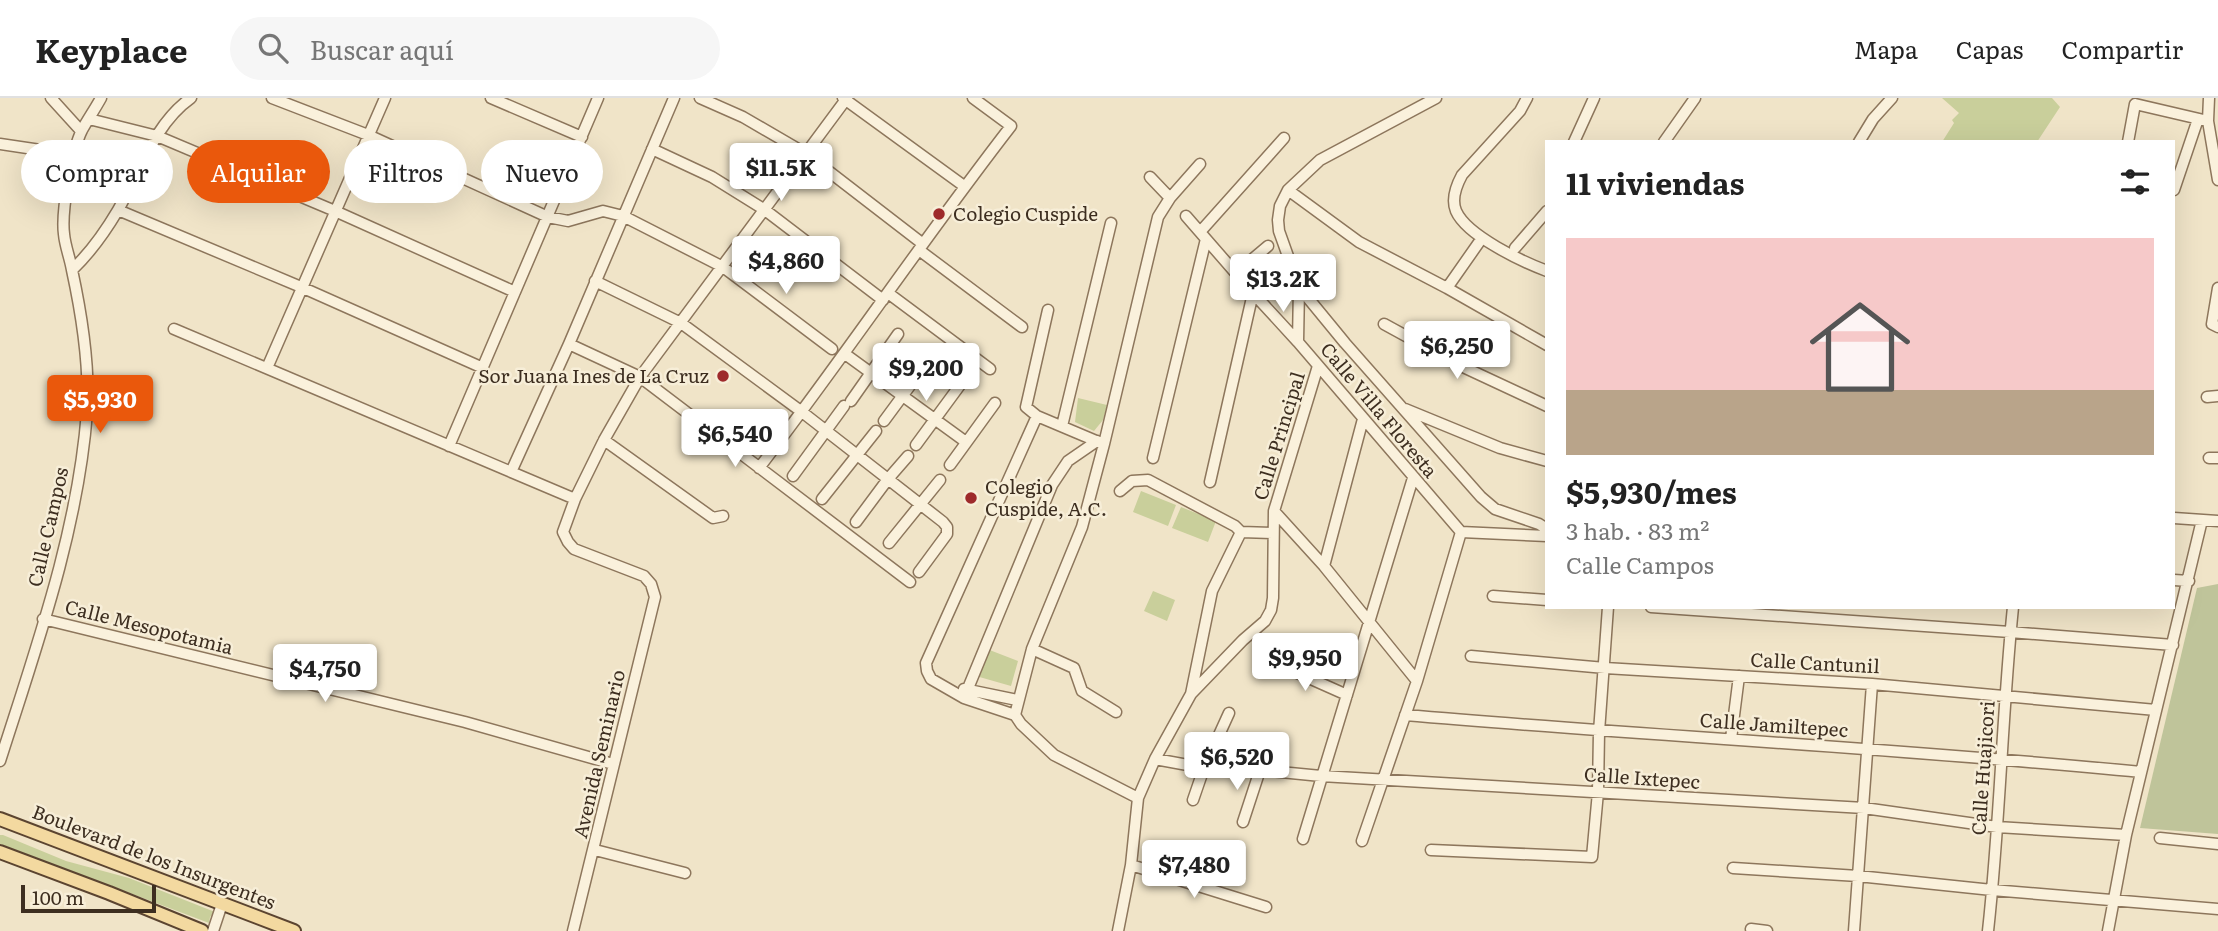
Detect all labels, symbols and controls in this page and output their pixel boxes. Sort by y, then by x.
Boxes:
search box [230,17,720,80]
text: Keyplace [35,24,188,73]
icon: search [254,29,292,67]
text: Buscar aquí [310,29,454,68]
text: Mapa [1854,31,1918,66]
text: Capas [1956,31,2023,66]
text: Compartir [2061,31,2183,66]
chip: Comprar [21,140,173,203]
chip: Alquilar [187,140,330,203]
chip: Filtros [344,140,467,203]
chip: Nuevo [481,140,603,203]
pin: $11.5K [724,144,838,203]
text: $11.5K [746,149,816,183]
text: 11 viviendas [1566,160,1744,204]
icon: filters [2116,163,2154,201]
place label: Colegio Cuspide [953,199,1098,227]
marker: Colegio Cuspide [931,206,947,222]
pin: $4,860 [729,236,843,296]
text: $4,860 [748,242,824,276]
pin: $13.2K [1226,254,1340,314]
text: $13.2K [1246,260,1320,294]
icon: home [1797,284,1923,410]
pin: $6,250 [1400,322,1514,381]
text: $6,250 [1420,327,1494,361]
street label: Calle Villa Floresta [1315,336,1445,484]
pin: $9,200 [869,344,983,403]
text: $9,200 [889,349,963,383]
place label: Sor Juana Ines de La Cruz [478,361,709,389]
marker: Sor Juana Ines de La Cruz [715,368,731,384]
street label: Calle Principal [1245,368,1311,503]
pin: $5,930 [43,376,157,435]
text: $5,930 [63,381,137,415]
pin: $6,540 [678,410,792,469]
text: $6,540 [697,415,773,449]
street label: Calle Campos [20,464,74,589]
text: $5,930/mes [1566,469,1737,513]
place label: Colegio Cuspide, A.C. [985,472,1107,522]
marker: Colegio Cuspide, A.C. [963,490,979,506]
text: 3 hab. · 83 m² [1566,513,1709,547]
text: Calle Campos [1566,547,1714,581]
street label: Calle Mesopotamia [62,592,237,661]
pin: $9,950 [1248,634,1362,693]
text: $9,950 [1268,639,1342,673]
pin: $4,750 [268,644,382,704]
street label: Calle Cantunil [1750,645,1880,679]
text: $4,750 [289,650,361,684]
street label: Avenida Seminario [565,667,631,841]
street label: Calle Huajicori [1963,700,2001,836]
street label: Calle Jamiltepec [1699,705,1849,743]
pin: $6,520 [1180,732,1294,792]
text: $6,520 [1200,738,1274,772]
street label: Calle Ixtepec [1583,759,1701,795]
street label: Boulevard de los Insurgentes [29,797,280,916]
pin: $7,480 [1137,840,1251,900]
text: $7,480 [1158,846,1230,880]
scale bar [21,882,156,914]
text: 100 m [32,883,84,911]

